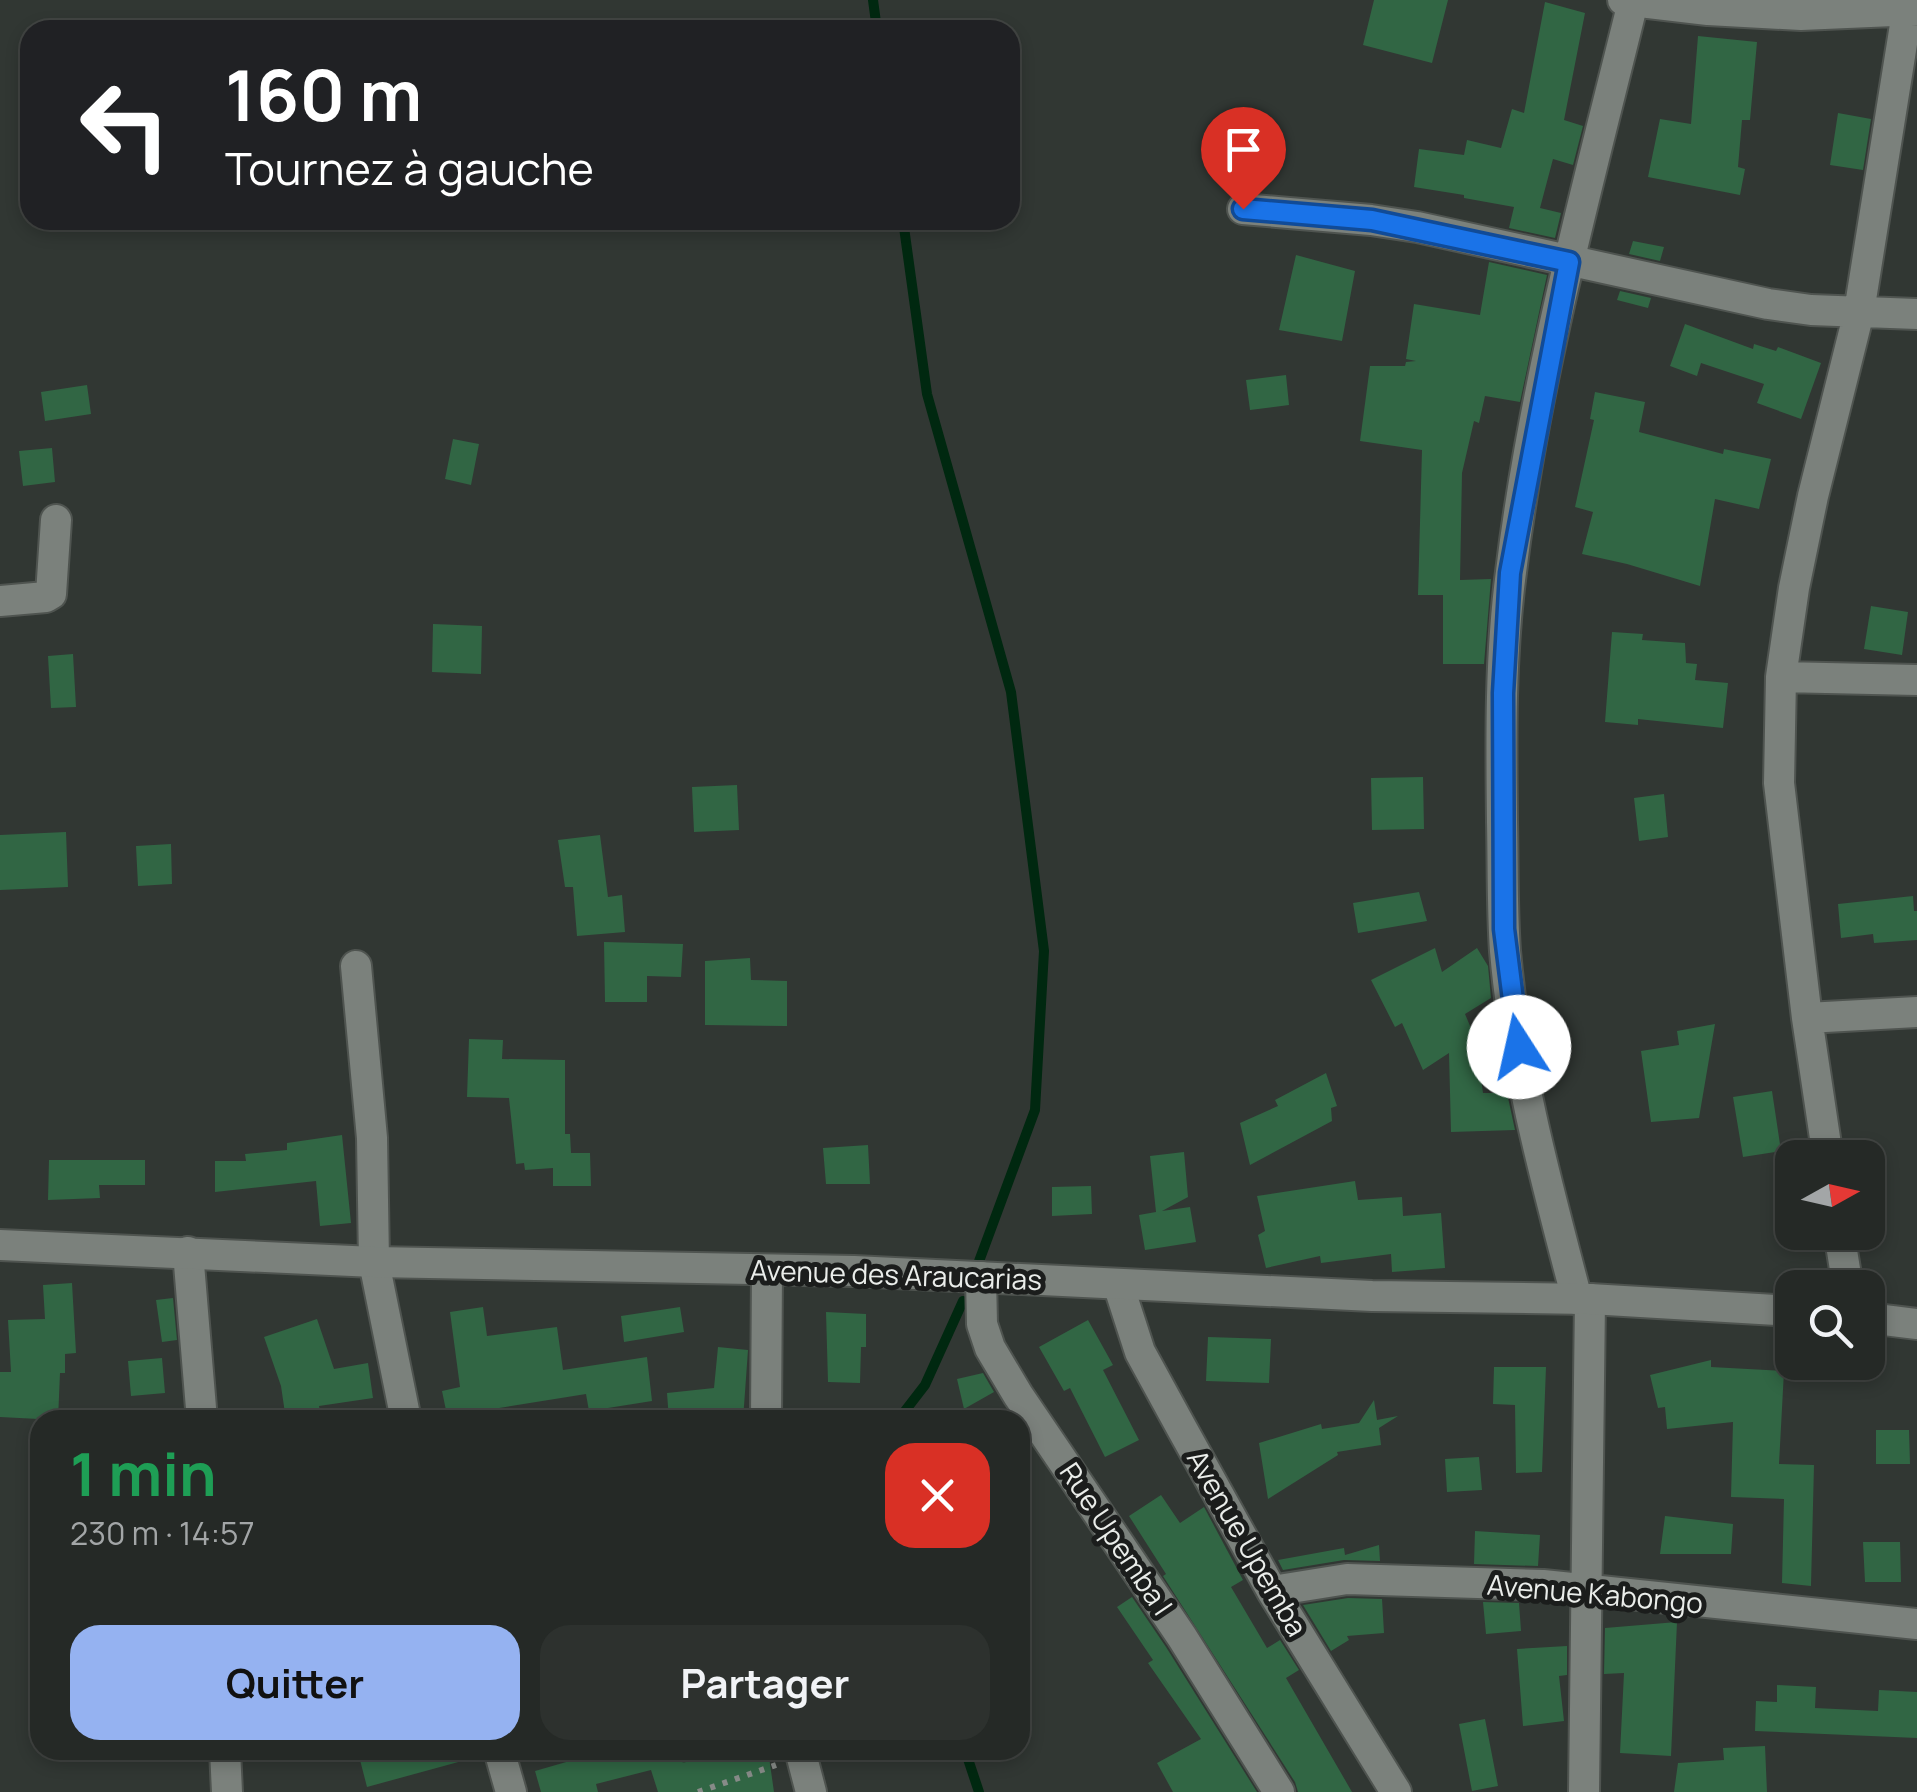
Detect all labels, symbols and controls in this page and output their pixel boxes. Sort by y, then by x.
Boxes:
text: 160 m [225,46,422,142]
icon: left [60,60,190,190]
pin [1201,107,1286,210]
icon: arrive [1216,122,1271,177]
text: Tournez à gauche [225,137,594,199]
position arrow [1467,995,1571,1099]
north arrow [1775,1140,1885,1250]
map controls [1775,1140,1885,1380]
street label: Avenue des Araucarias [749,1250,1043,1298]
button: search [1775,1270,1885,1380]
text: 1 min [70,1432,217,1514]
street label: Avenue Upemba [1179,1442,1317,1643]
button: close [885,1443,990,1548]
street label: Rue Upemba I [1052,1455,1182,1622]
text: 230 m · 14:57 [70,1511,255,1555]
street label: Avenue Kabongo [1486,1565,1705,1621]
button: Quitter [70,1625,520,1740]
button: Partager [540,1625,990,1740]

